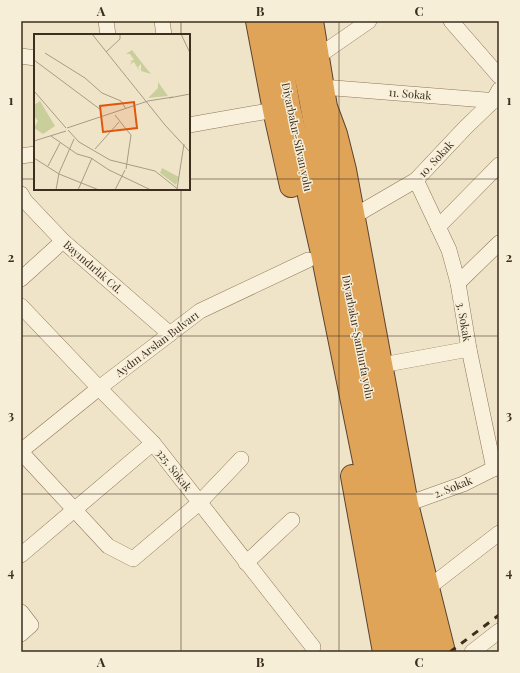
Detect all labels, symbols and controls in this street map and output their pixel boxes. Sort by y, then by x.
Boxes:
text: A [96,2,106,19]
text: B [256,2,265,19]
text: C [414,2,424,19]
inset map [34,34,190,190]
street label: Diyarbakır-Silvan yolu [279,81,316,193]
street label: 11. Sokak [388,84,432,103]
text: 1 [9,91,14,108]
text: 1 [507,91,512,108]
street label: 10. Sokak [415,137,457,180]
street label: Bayındırlık Cd. [61,237,126,297]
text: 2 [8,248,15,265]
text: 2 [506,248,513,265]
street label: Diyarbakır-Şanlıurfa yolu [339,274,378,401]
street label: 3. Sokak [454,301,475,343]
street label: Aydın Arslan Bulvarı [111,307,202,381]
text: 3 [8,406,14,423]
text: 3 [506,406,512,423]
street label: 325. Sokak [153,446,196,494]
street label: 2. Sokak [431,472,474,501]
text: 4 [8,563,15,580]
text: 4 [506,563,513,580]
text: A [96,653,106,670]
text: B [256,653,265,670]
text: C [414,653,424,670]

